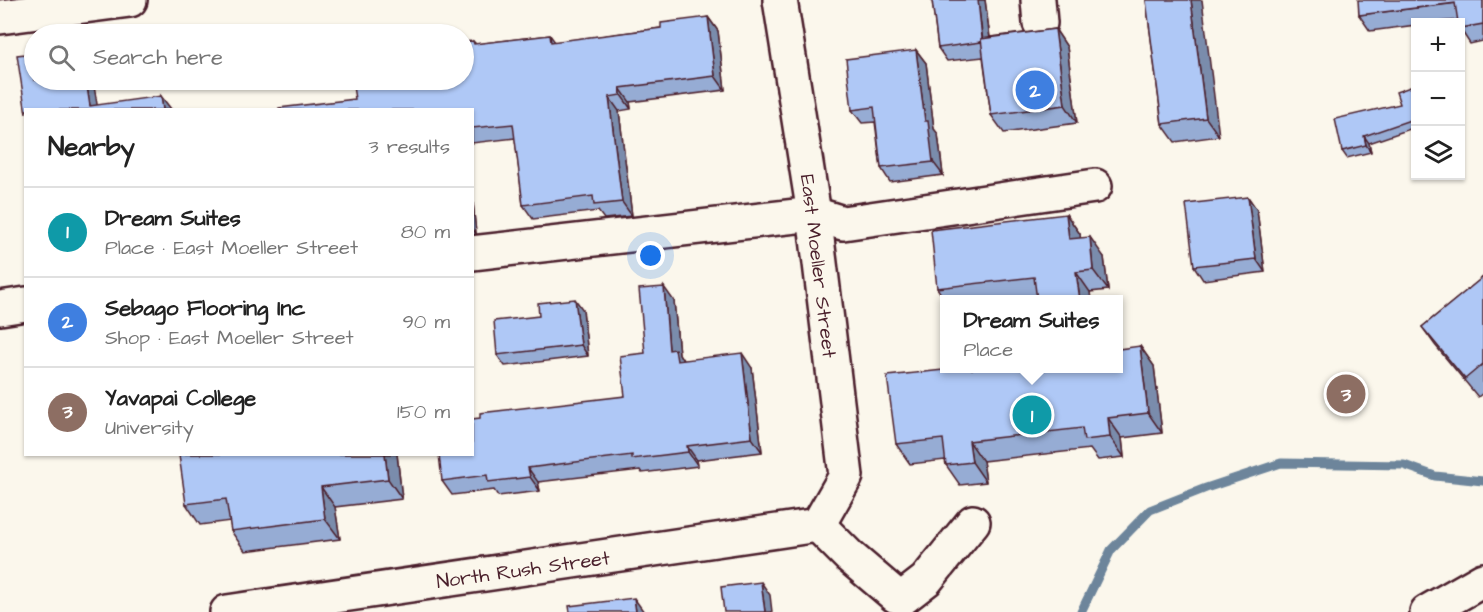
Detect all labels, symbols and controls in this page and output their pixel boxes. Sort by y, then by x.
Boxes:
map controls [1411,18,1465,180]
button: + [1411,18,1465,72]
search box [24,24,474,90]
icon: search [45,41,78,74]
text: Search here [93,42,223,73]
pin: 2 [1016,68,1054,112]
button: − [1411,72,1465,126]
button: layers [1411,126,1465,180]
text: Nearby [48,129,135,165]
text: 3 results [368,133,450,161]
street label: East Moeller Street [793,173,843,359]
text: Dream Suites [105,203,241,234]
text: 1 [66,218,69,246]
text: 80 m [401,218,450,246]
text: Place · East Moeller Street [105,234,358,262]
your location [636,241,665,270]
text: Sebago Flooring Inc [105,293,305,324]
popup [940,295,1123,373]
text: Dream Suites [964,305,1099,336]
text: 2 [62,308,73,336]
text: 90 m [402,308,450,336]
text: Shop · East Moeller Street [105,324,354,352]
text: Place [964,336,1013,364]
pin: 3 [1326,372,1366,416]
text: Yavapai College [105,383,256,414]
pin: 1 [1012,392,1052,438]
text: 3 [62,398,73,426]
text: 150 m [397,398,450,426]
text: University [105,414,194,442]
street label: North Rush Street [435,544,612,596]

